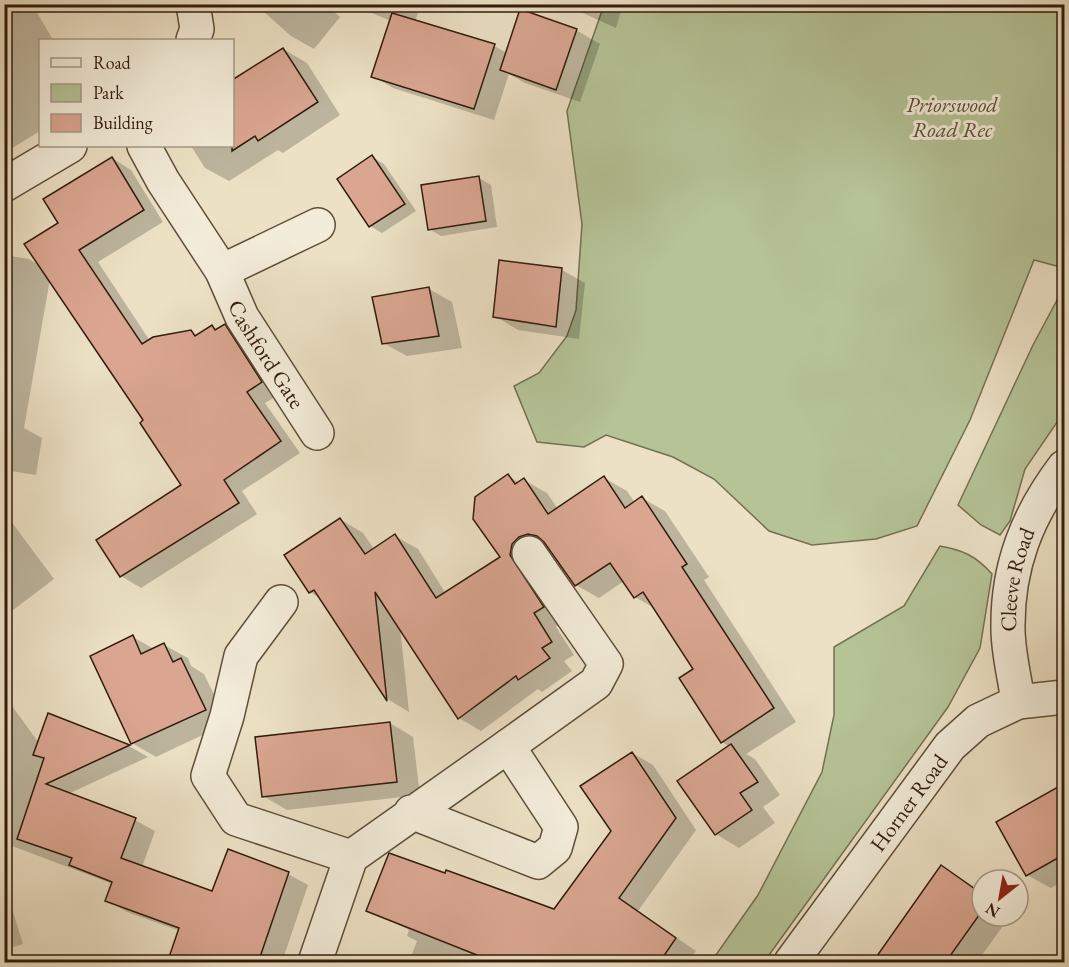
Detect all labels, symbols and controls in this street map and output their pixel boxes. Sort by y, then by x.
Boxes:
legend [39,39,234,147]
text: Road [93,51,132,74]
text: Park [93,81,124,104]
park label: Priorswood Road Rec [906,90,998,144]
text: Building [93,111,153,134]
street label: Cashford Gate [221,296,312,415]
street label: Cleeve Road [994,522,1042,632]
street label: Horner Road [863,748,955,857]
north arrow [970,868,1030,928]
text: N [982,898,1003,923]

